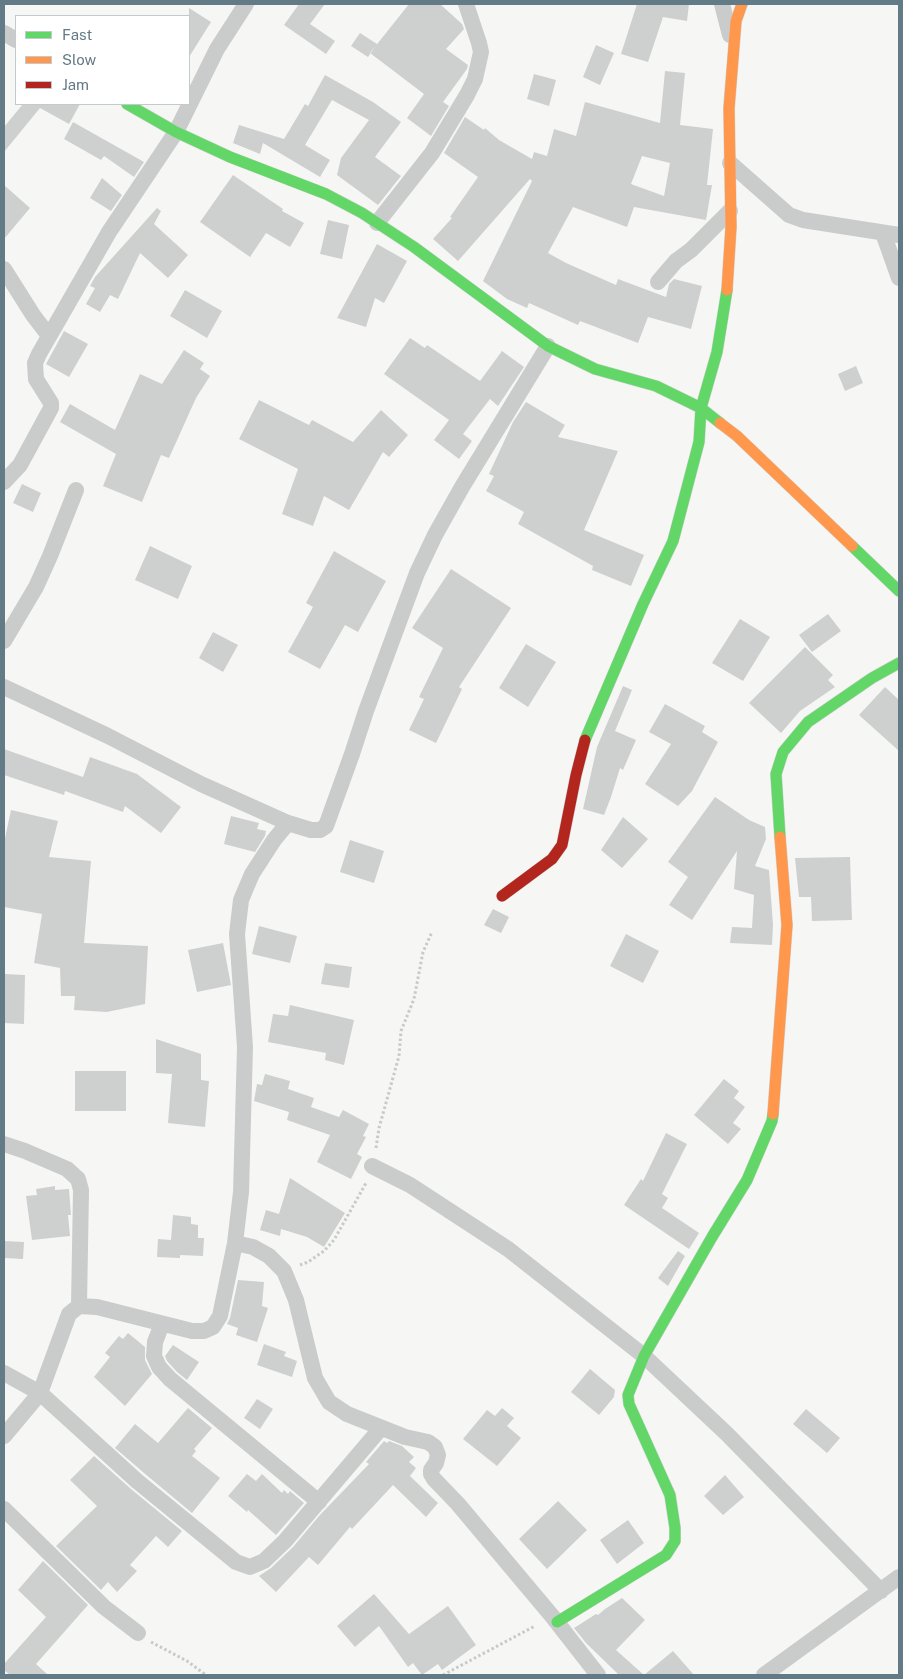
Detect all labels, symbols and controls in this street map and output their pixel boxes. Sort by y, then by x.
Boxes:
legend [15,15,190,105]
text: Fast [62,26,92,43]
text: Slow [62,51,96,68]
text: Jam [62,76,89,93]

